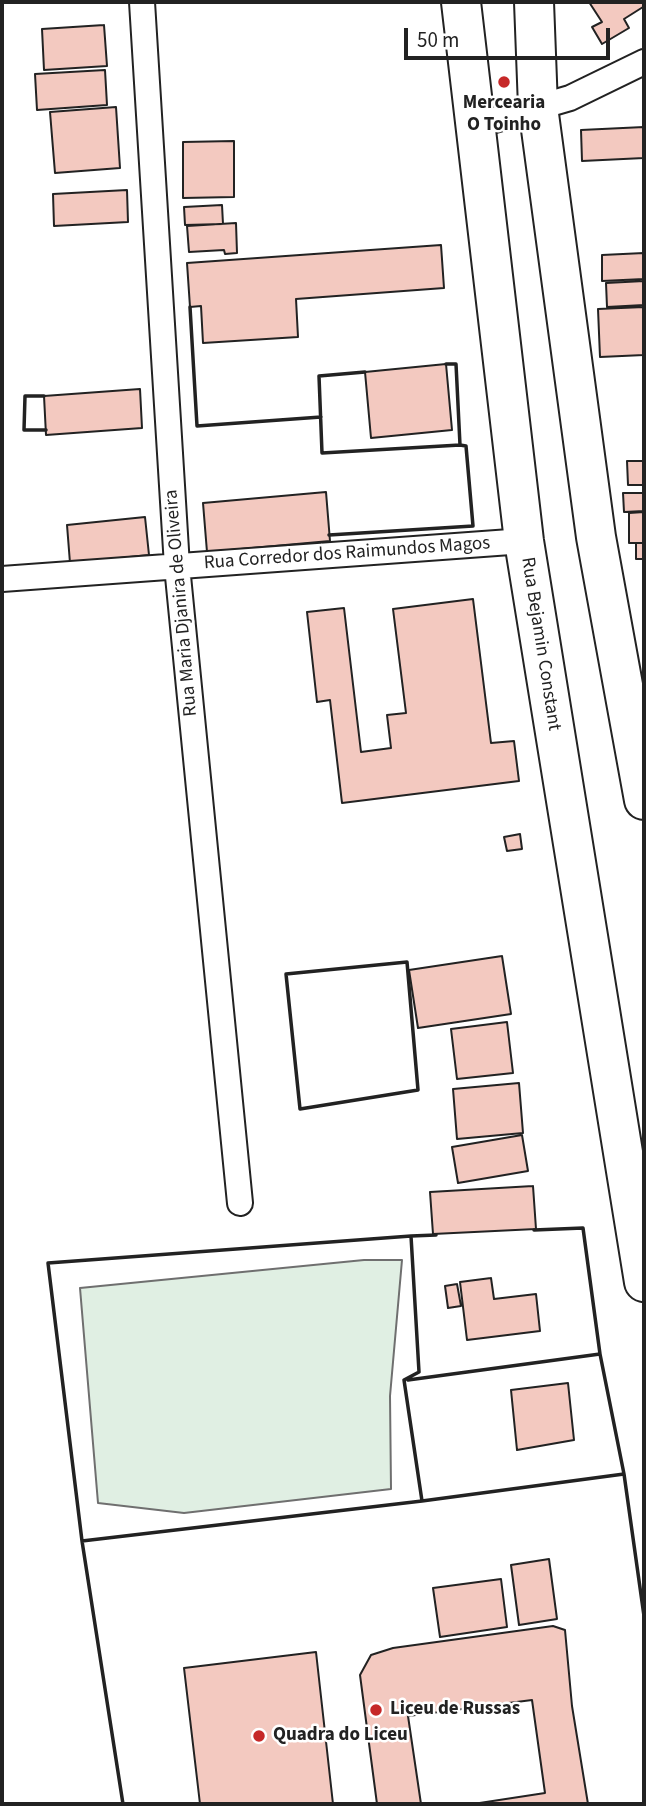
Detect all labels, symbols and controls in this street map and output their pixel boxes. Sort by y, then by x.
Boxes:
scale bar [408,14,614,58]
text: 50 m [417,25,459,55]
marker: Mercearia O Toinho [496,74,512,90]
place label: Mercearia O Toinho [463,93,545,137]
street label: Rua Maria Djanira de Oliveira [161,489,203,717]
street label: Rua Corredor dos Raimundos Magos [203,533,491,575]
street label: Rua Bejamin Constant [515,556,565,732]
place label: Liceu de Russas [390,1699,520,1721]
marker: Liceu de Russas [368,1702,384,1718]
place label: Quadra do Liceu [273,1725,408,1747]
marker: Quadra do Liceu [251,1728,267,1744]

